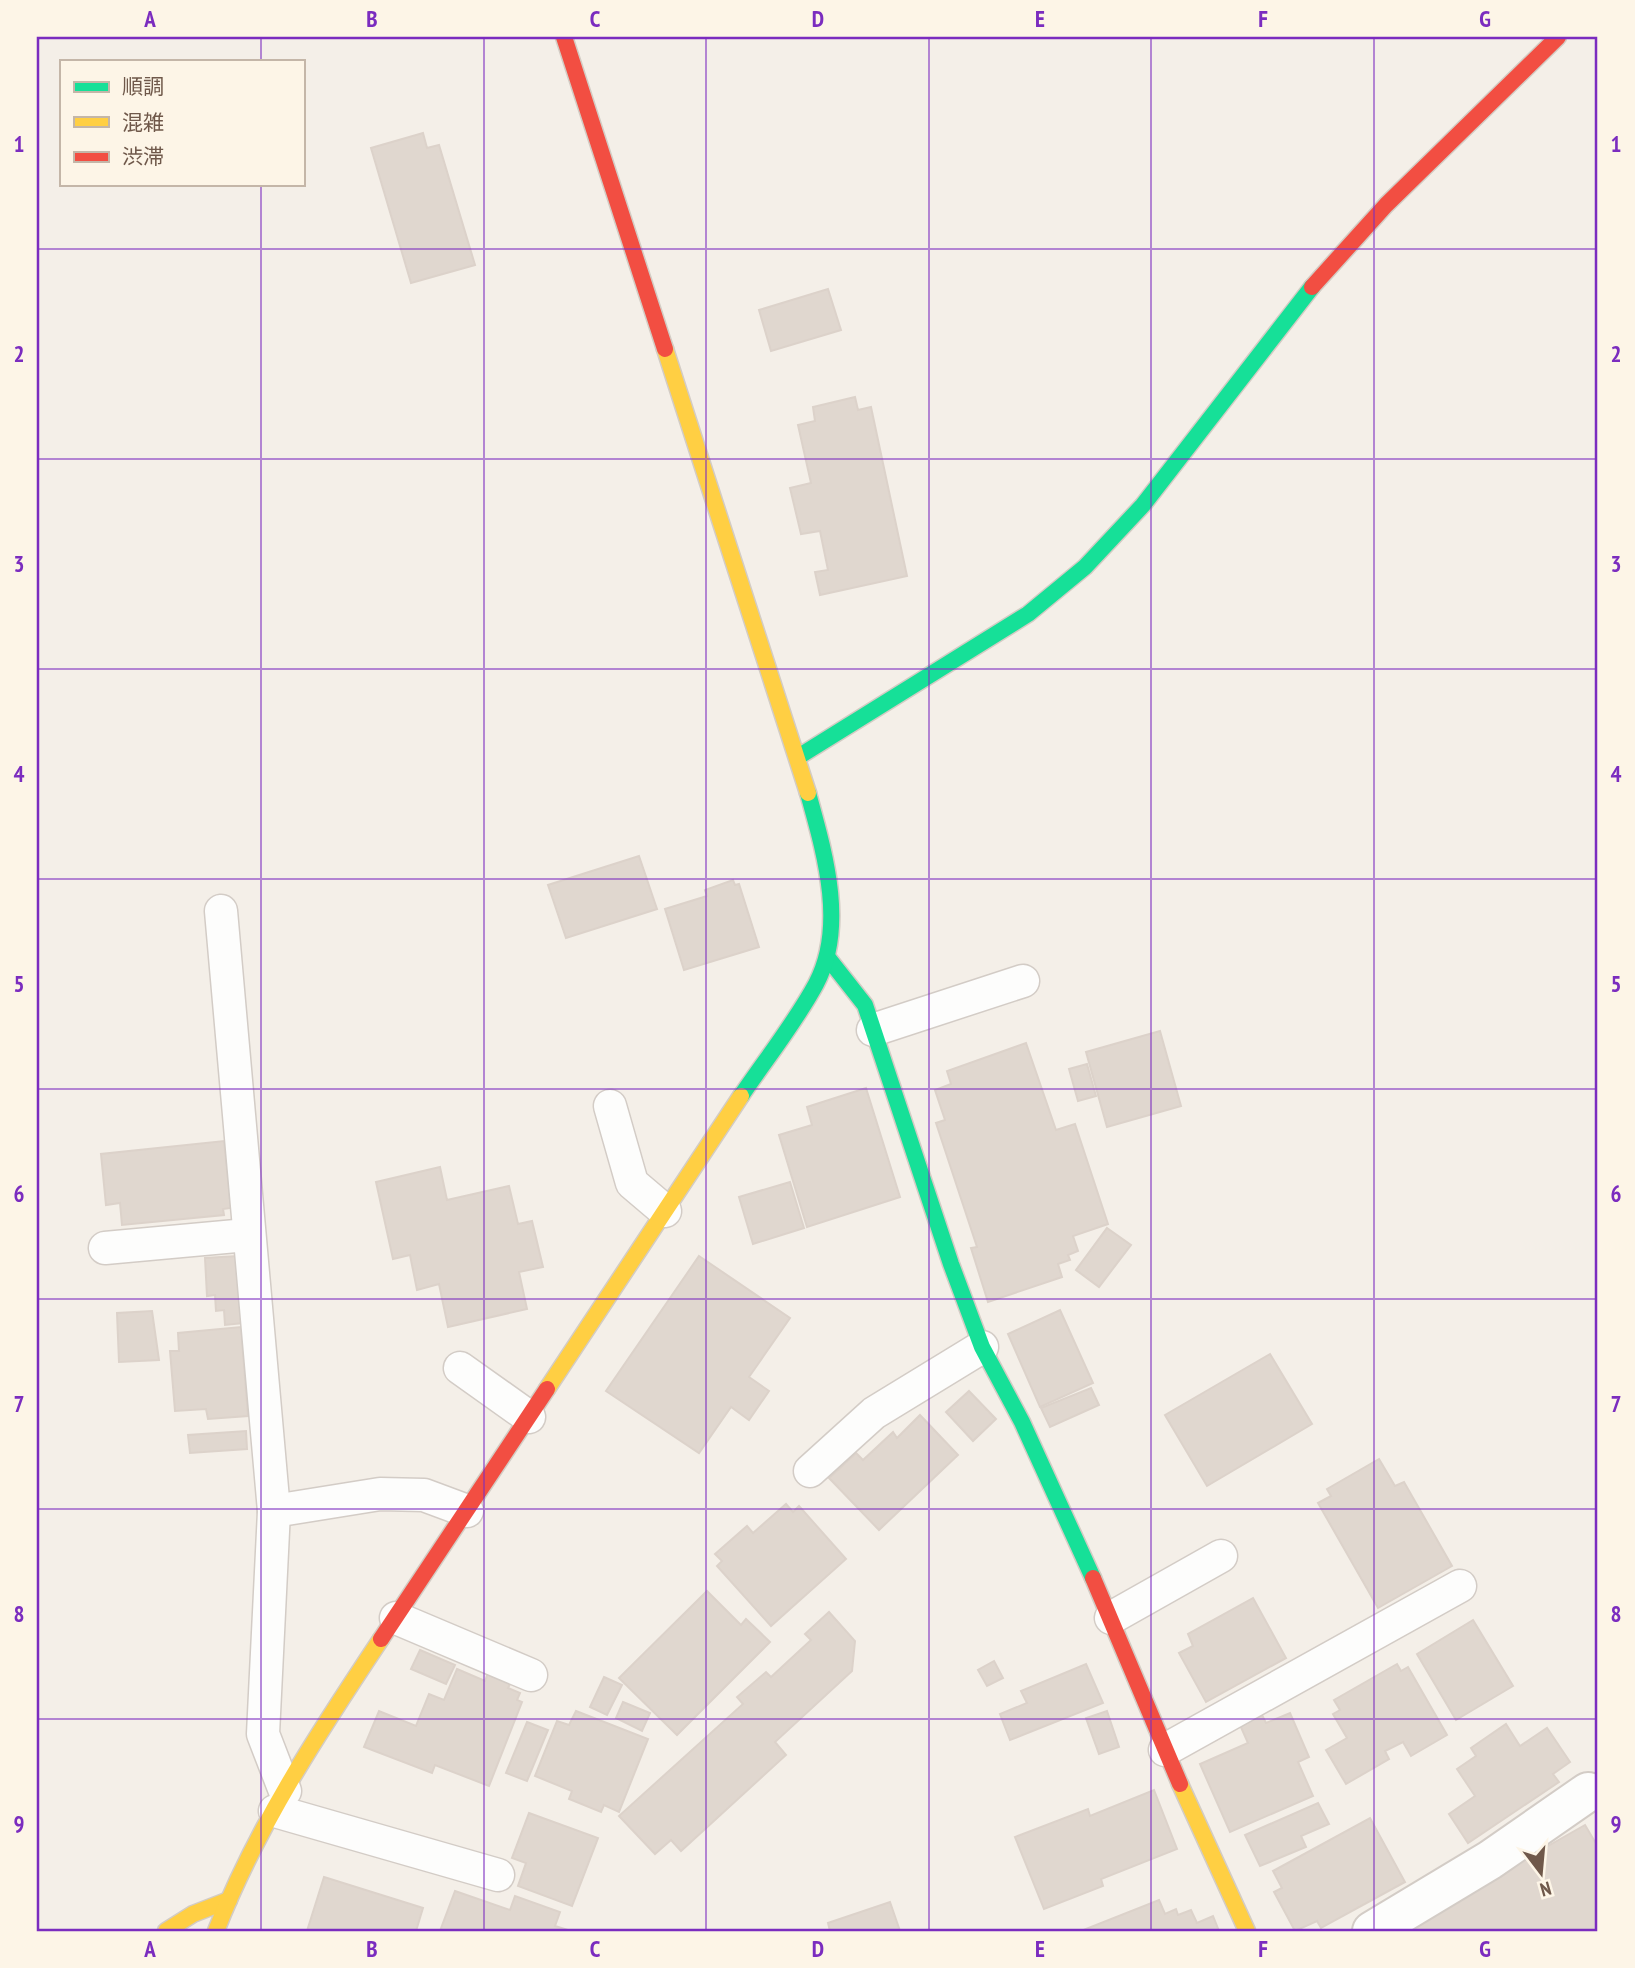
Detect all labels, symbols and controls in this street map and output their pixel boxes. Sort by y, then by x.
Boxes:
text: A [143,4,156,33]
text: B [366,4,378,33]
text: C [590,4,601,33]
text: D [812,4,824,33]
text: E [1035,4,1045,33]
text: F [1258,4,1268,33]
text: G [1479,4,1491,33]
legend [60,60,304,186]
text: 順調 [122,73,164,100]
text: 混雑 [122,109,164,136]
text: 1 [14,129,25,158]
text: 1 [1611,129,1622,158]
text: 渋滞 [122,143,164,170]
text: 2 [14,339,25,368]
text: 2 [1611,339,1622,368]
text: 3 [14,549,25,578]
text: 3 [1611,549,1622,578]
text: 4 [14,759,25,788]
text: 4 [1611,759,1622,788]
text: 5 [14,969,25,998]
text: 5 [1611,969,1622,998]
text: 6 [14,1179,25,1208]
text: 6 [1611,1179,1622,1208]
text: 7 [14,1389,25,1418]
text: 7 [1611,1389,1622,1418]
text: 8 [14,1599,25,1628]
text: 8 [1611,1599,1622,1628]
text: 9 [14,1809,25,1838]
text: 9 [1611,1809,1622,1838]
north arrow [1506,1839,1576,1909]
text: N [1537,1876,1554,1902]
text: A [143,1934,156,1963]
text: B [366,1934,378,1963]
text: C [590,1934,601,1963]
text: D [812,1934,824,1963]
text: E [1035,1934,1045,1963]
text: F [1258,1934,1268,1963]
text: G [1479,1934,1491,1963]

